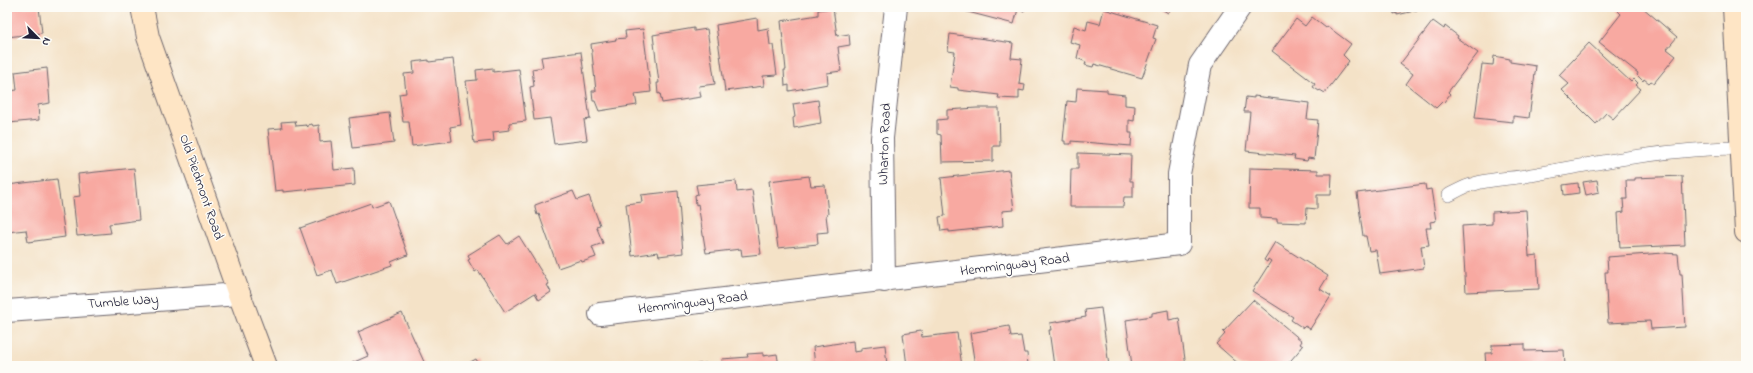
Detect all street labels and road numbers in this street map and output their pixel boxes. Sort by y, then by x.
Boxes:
street label: Wharton Road [873,102,897,185]
street label: Old Piedmont Road [173,131,229,243]
street label: Hemmingway Road [959,248,1071,283]
street label: Hemmingway Road [637,286,749,321]
street label: Tumble Way [87,289,160,316]

